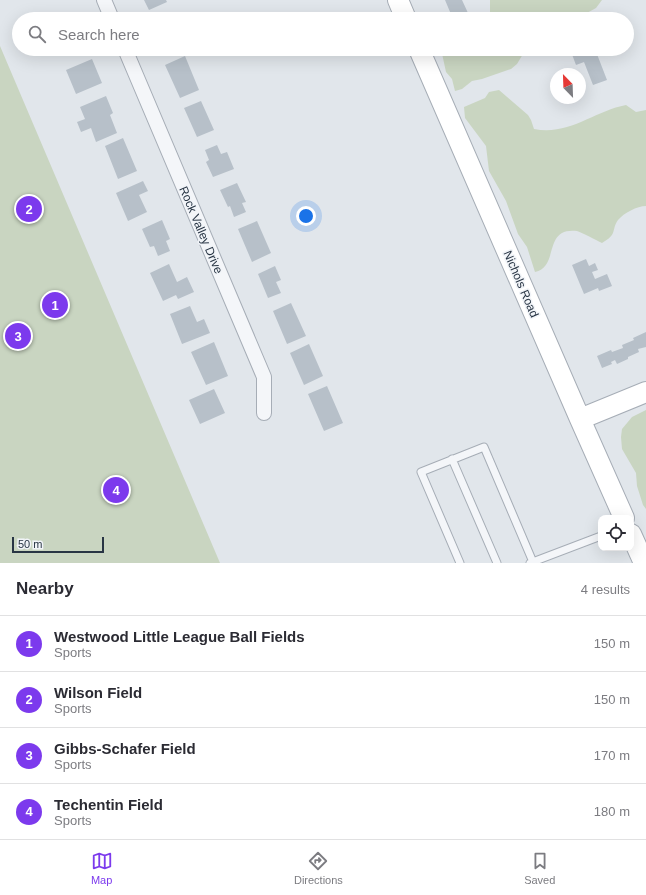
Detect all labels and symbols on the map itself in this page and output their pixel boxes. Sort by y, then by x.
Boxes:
north arrow [550,68,586,104]
street label: Rock Valley Drive [176,184,226,276]
pin: 2 [16,194,42,224]
your location [296,206,316,226]
street label: Nichols Road [501,248,541,320]
pin: 1 [42,290,68,320]
pin: 3 [5,321,31,351]
pin: 4 [103,475,129,505]
scale bar [12,535,104,554]

